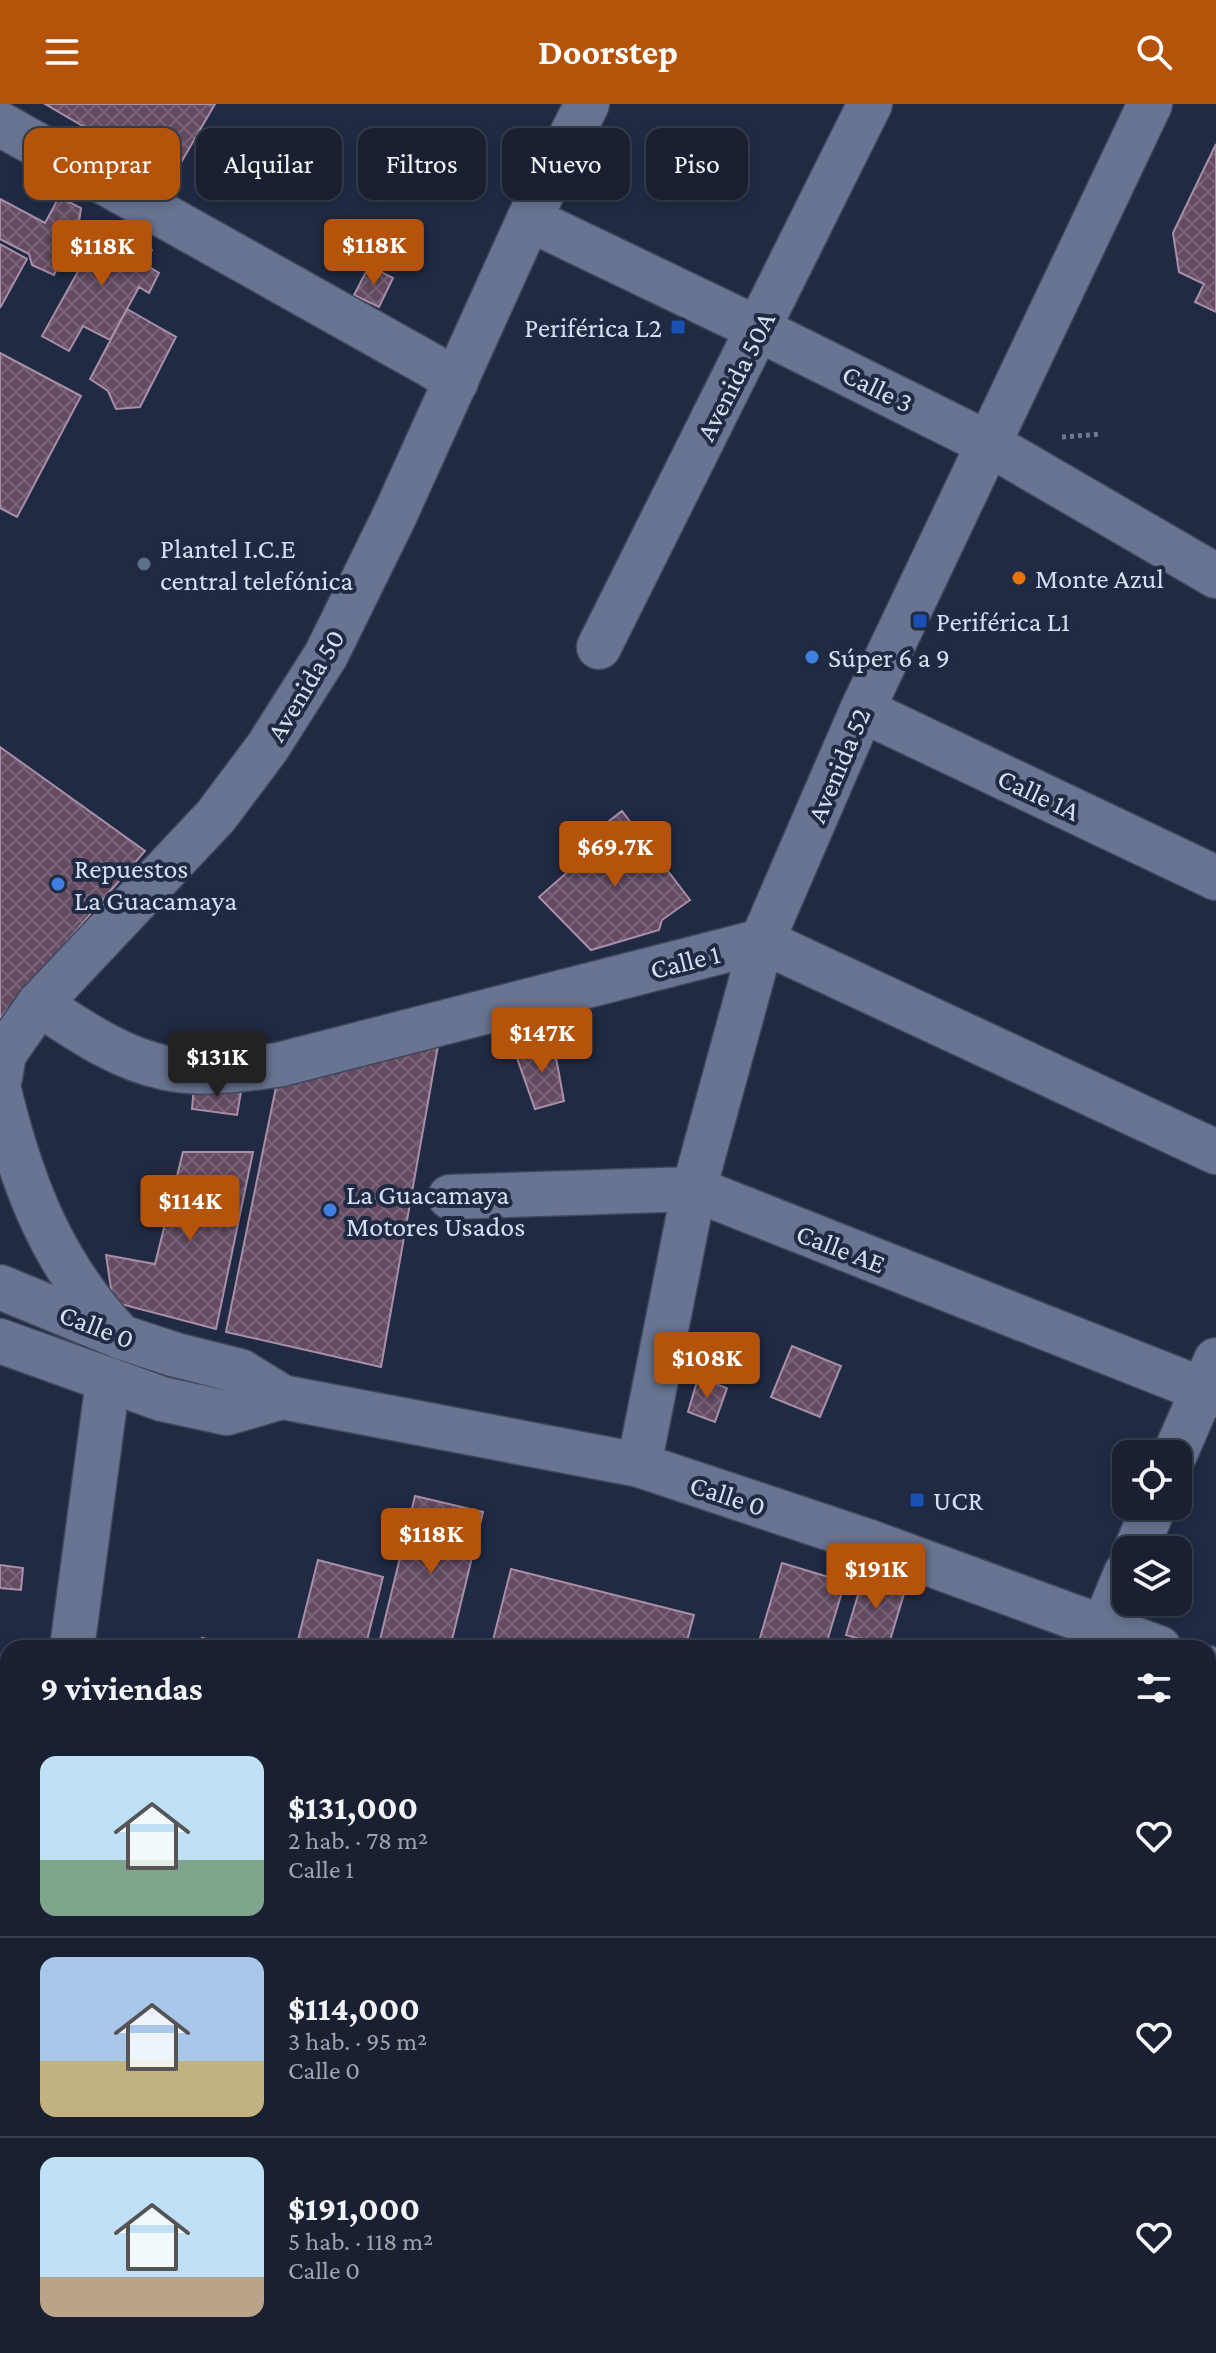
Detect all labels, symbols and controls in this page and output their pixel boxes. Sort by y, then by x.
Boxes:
icon: menu [40,30,84,74]
icon: search [1132,30,1176,74]
text: Doorstep [538,32,678,72]
chip: Comprar [24,128,180,200]
chip: Alquilar [196,128,342,200]
chip: Filtros [358,128,486,200]
chip: Nuevo [502,128,630,200]
chip: Piso [646,128,748,200]
pin: $118K [318,219,430,287]
pin: $118K [46,220,158,288]
text: $118K [342,230,406,259]
text: $118K [70,231,134,260]
street label: Avenida 50A [690,307,781,446]
place label: Periférica L2 [524,312,662,343]
marker: Periférica L2 [669,318,687,336]
street label: Calle 3 [837,358,918,419]
place label: Plantel I.C.E central telefónica [160,533,353,596]
marker: Plantel I.C.E central telefónica [135,555,153,573]
place label: Monte Azul [1035,563,1164,594]
marker: Monte Azul [1010,569,1028,587]
place label: Periférica L1 [936,606,1070,637]
marker: Periférica L1 [911,612,929,630]
street label: Avenida 50 [260,624,351,747]
place label: Súper 6 a 9 [828,642,950,673]
marker: Súper 6 a 9 [803,648,821,666]
street label: Avenida 52 [800,703,876,827]
street label: Calle 1A [993,762,1085,827]
pin: $69.7K [550,821,680,889]
text: $69.7K [577,832,653,861]
place label: Repuestos La Guacamaya [74,853,237,916]
marker: Repuestos La Guacamaya [49,875,67,893]
street label: Calle 1 [647,938,723,985]
pin: $147K [486,1007,598,1075]
text: $147K [509,1018,575,1047]
pin: $131K [161,1031,273,1099]
text: $131K [186,1042,248,1071]
pin: $114K [134,1175,246,1243]
place label: La Guacamaya Motores Usados [346,1179,525,1242]
text: $114K [158,1186,222,1215]
marker: La Guacamaya Motores Usados [321,1201,339,1219]
street label: Calle AE [792,1217,890,1280]
street label: Calle 0 [55,1298,139,1355]
pin: $108K [651,1332,763,1400]
text: $108K [672,1343,742,1372]
map controls [1112,1440,1192,1616]
button: locate [1112,1440,1192,1520]
street label: Calle 0 [686,1469,769,1522]
place label: UCR [933,1485,984,1516]
marker: UCR [908,1491,926,1509]
pin: $118K [375,1508,487,1576]
text: $118K [399,1519,463,1548]
button: layers [1112,1536,1192,1616]
pin: $191K [820,1543,932,1611]
text: $191K [844,1554,908,1583]
icon: filters [1132,1666,1176,1710]
text: 9 viviendas [40,1670,203,1707]
icon: home [104,1788,200,1884]
text: $131,000 [288,1789,418,1826]
icon: heart [1132,1814,1176,1858]
text: 2 hab. · 78 m² [288,1826,428,1855]
text: Calle 1 [288,1855,354,1884]
icon: home [104,1989,200,2085]
text: $114,000 [288,1990,420,2027]
icon: heart [1132,2015,1176,2059]
text: 3 hab. · 95 m² [288,2027,427,2056]
text: Calle 0 [288,2056,360,2085]
icon: home [104,2189,200,2285]
text: $191,000 [288,2190,420,2227]
icon: heart [1132,2215,1176,2259]
text: 5 hab. · 118 m² [288,2227,433,2256]
text: Calle 0 [288,2256,360,2285]

